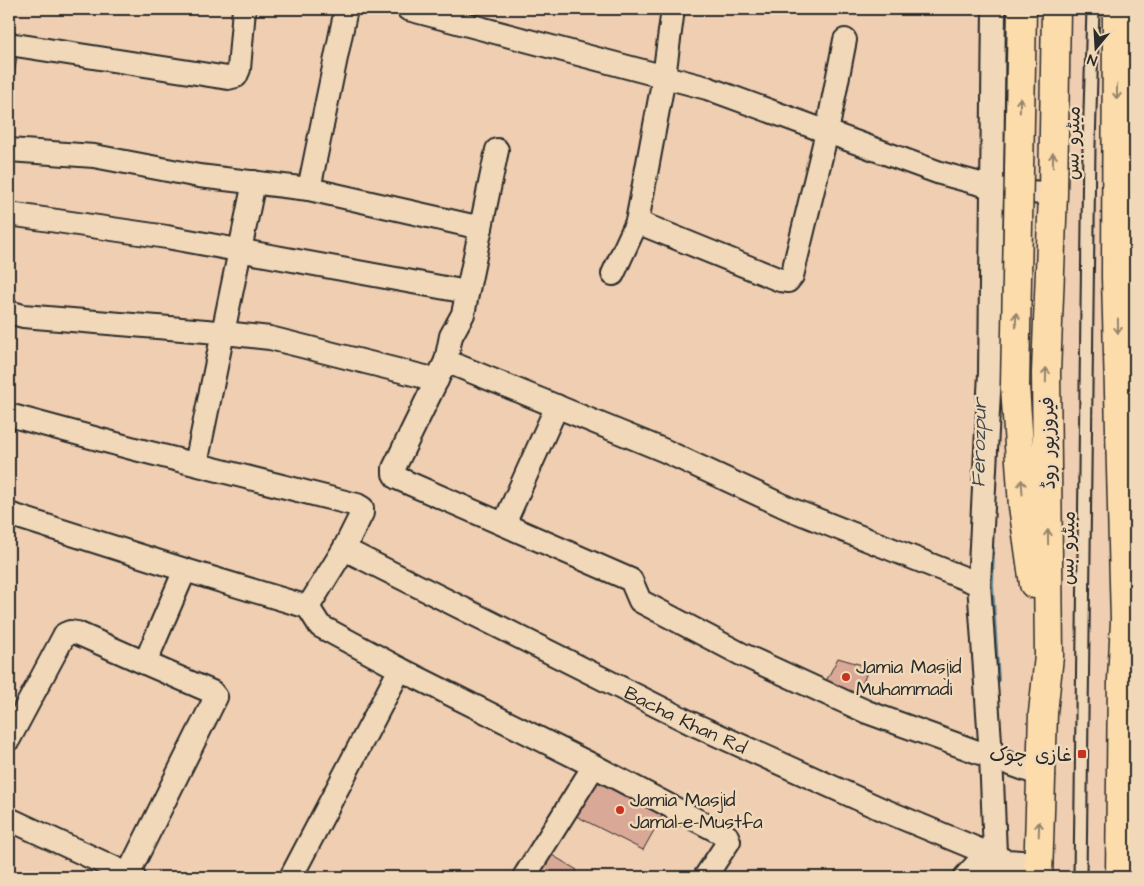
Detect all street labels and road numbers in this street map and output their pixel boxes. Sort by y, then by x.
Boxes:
street label: میٹرو بس [1059,106,1088,180]
street label: فیروزپور روڈ [1034,396,1063,490]
street label: میٹرو بس [1054,511,1083,585]
street label: Bacha Khan Rd [619,680,751,762]

